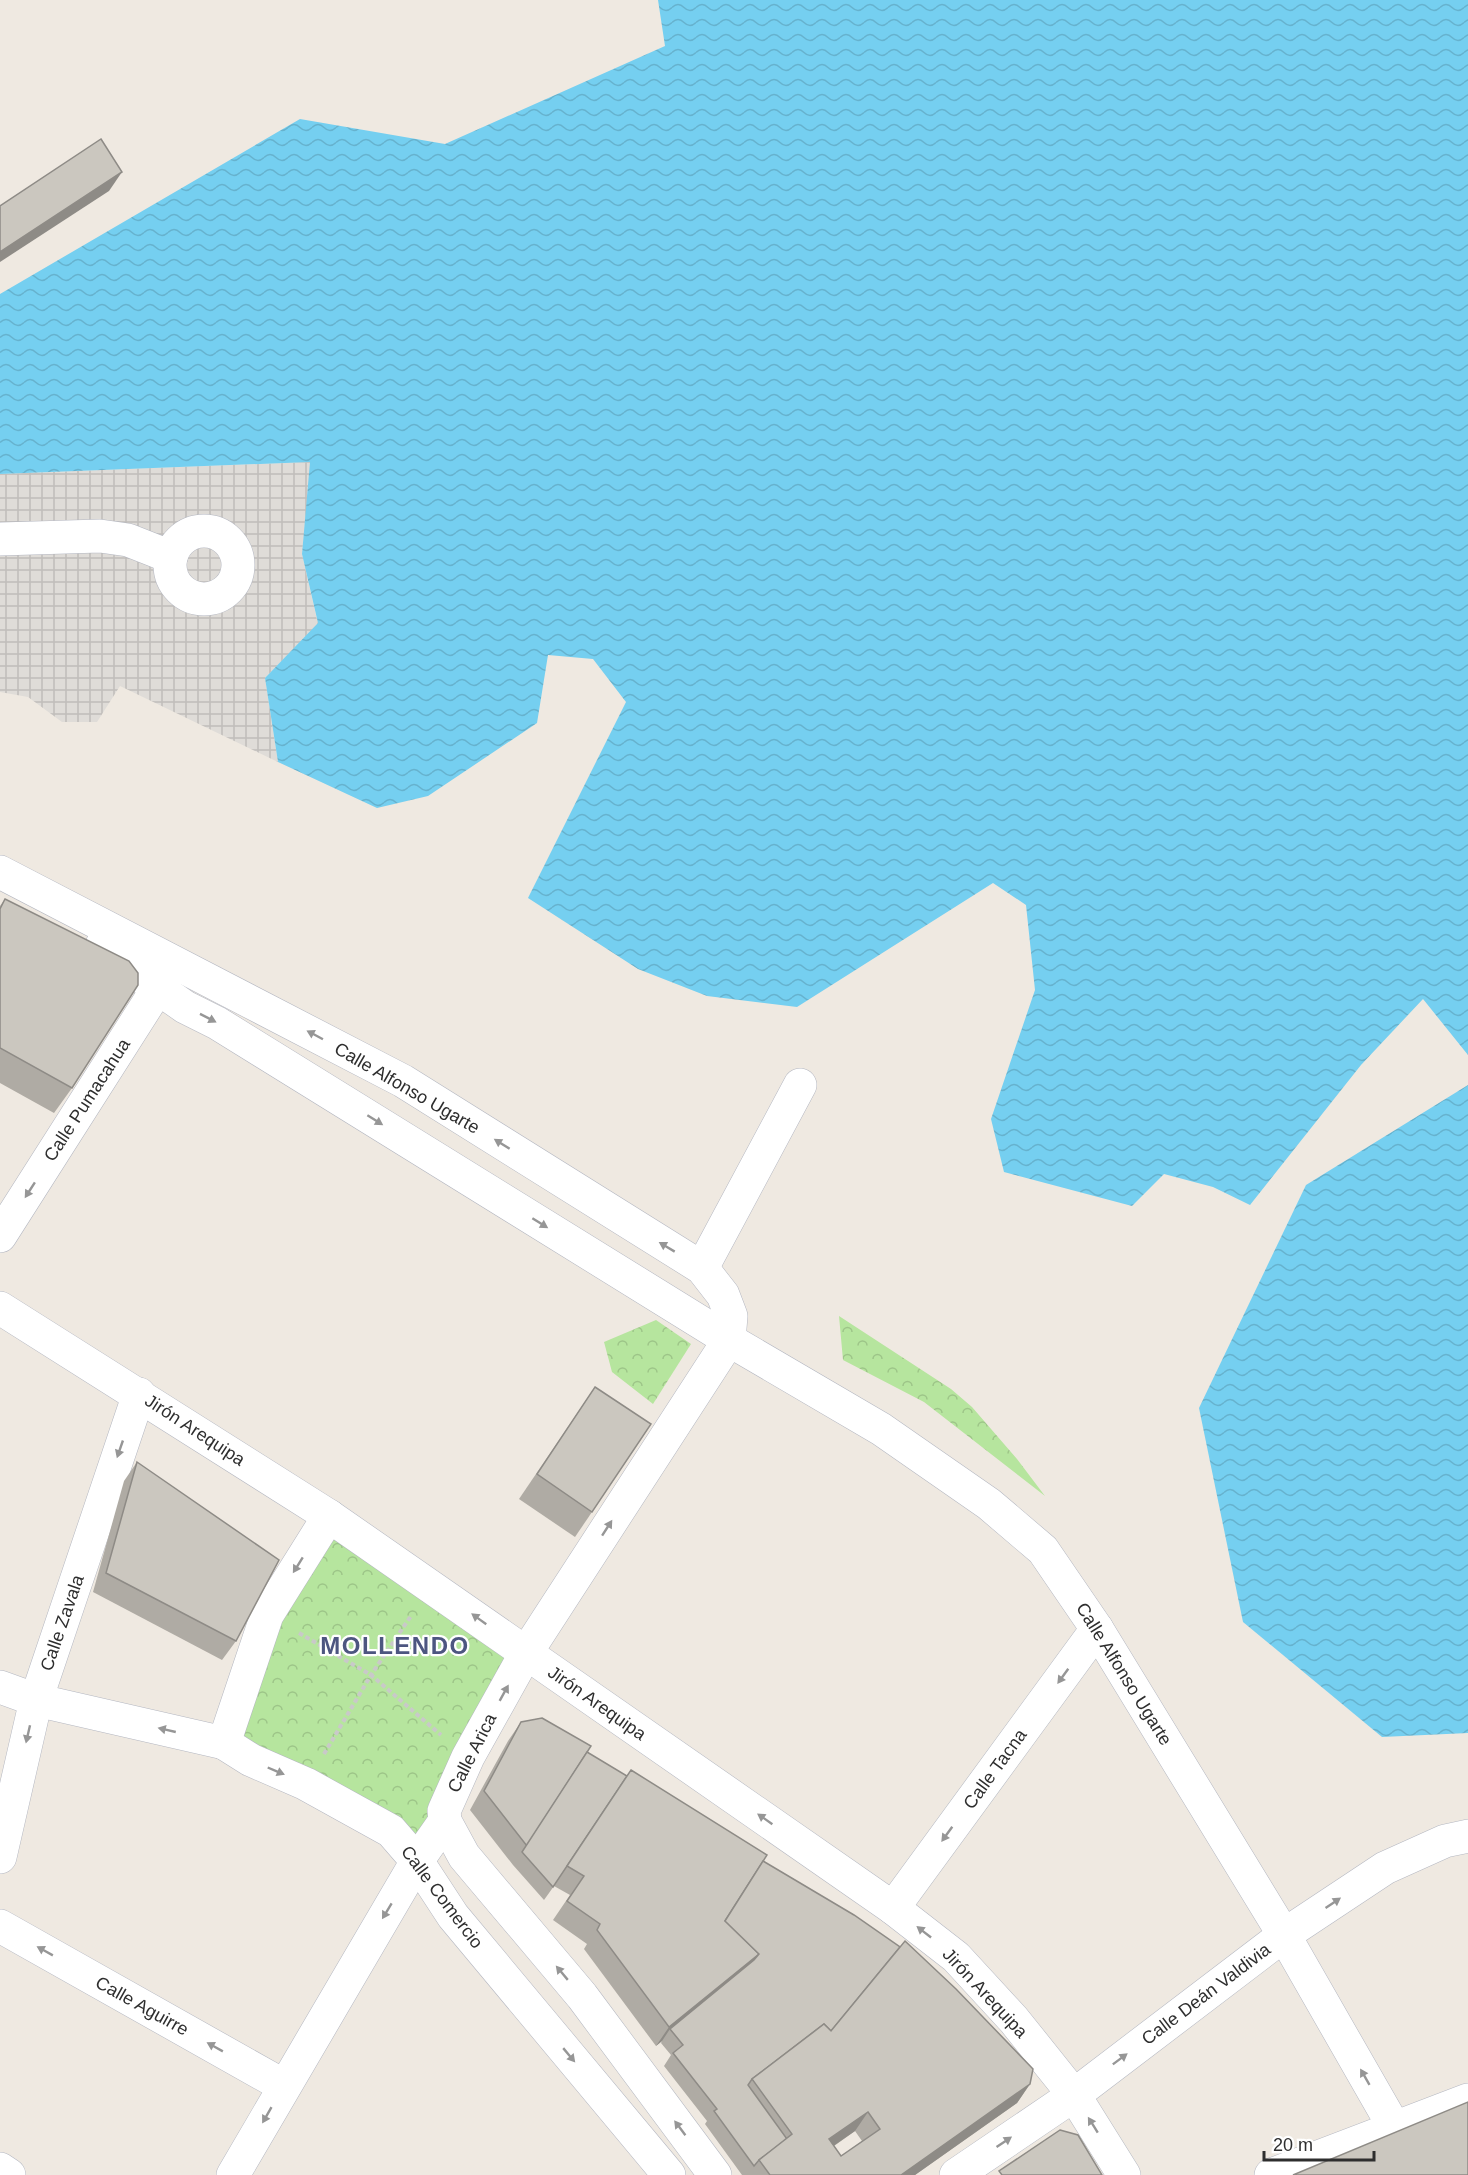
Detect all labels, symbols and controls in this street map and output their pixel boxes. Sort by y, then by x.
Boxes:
one-way arrow [200,1014,217,1023]
one-way arrow [306,1030,323,1040]
street label: Calle Pumacahua [40,1034,135,1165]
street label: Calle Alfonso Ugarte [331,1038,483,1138]
one-way arrow [366,1115,383,1126]
one-way arrow [494,1138,510,1149]
one-way arrow [24,1181,36,1197]
one-way arrow [532,1217,549,1228]
one-way arrow [658,1242,675,1252]
street label: Jirón Arequipa [141,1390,250,1470]
one-way arrow [115,1440,124,1458]
one-way arrow [601,1520,612,1536]
one-way arrow [293,1557,304,1573]
street label: Calle Zavala [36,1572,88,1674]
street label: Calle Alfonso Ugarte [1072,1599,1176,1749]
one-way arrow [471,1613,487,1625]
district label: MOLLENDO [320,1632,470,1659]
street label: Jirón Arequipa [544,1662,651,1745]
one-way arrow [1057,1669,1069,1684]
one-way arrow [498,1685,509,1701]
street label: Calle Arica [444,1709,501,1796]
street label: Calle Tacna [959,1724,1031,1813]
one-way arrow [23,1725,32,1744]
one-way arrow [158,1725,177,1735]
one-way arrow [267,1766,284,1775]
one-way arrow [757,1814,773,1825]
one-way arrow [941,1825,953,1841]
street label: Calle Comercio [397,1842,487,1952]
one-way arrow [1325,1898,1341,1909]
one-way arrow [382,1903,393,1919]
one-way arrow [916,1926,932,1939]
street label: Calle Deán Valdivia [1138,1939,1275,2049]
street label: Jirón Arequipa [938,1944,1032,2043]
one-way arrow [37,1946,53,1957]
one-way arrow [556,1966,569,1981]
street label: Calle Aguirre [92,1972,192,2040]
one-way arrow [206,2042,223,2052]
one-way arrow [562,2047,575,2062]
one-way arrow [1113,2054,1128,2066]
one-way arrow [1360,2068,1370,2085]
one-way arrow [263,2107,273,2124]
one-way arrow [1087,2117,1098,2134]
one-way arrow [674,2121,686,2136]
scale bar [1264,2124,1374,2162]
text: 20 m [1273,2135,1313,2155]
one-way arrow [996,2136,1012,2148]

